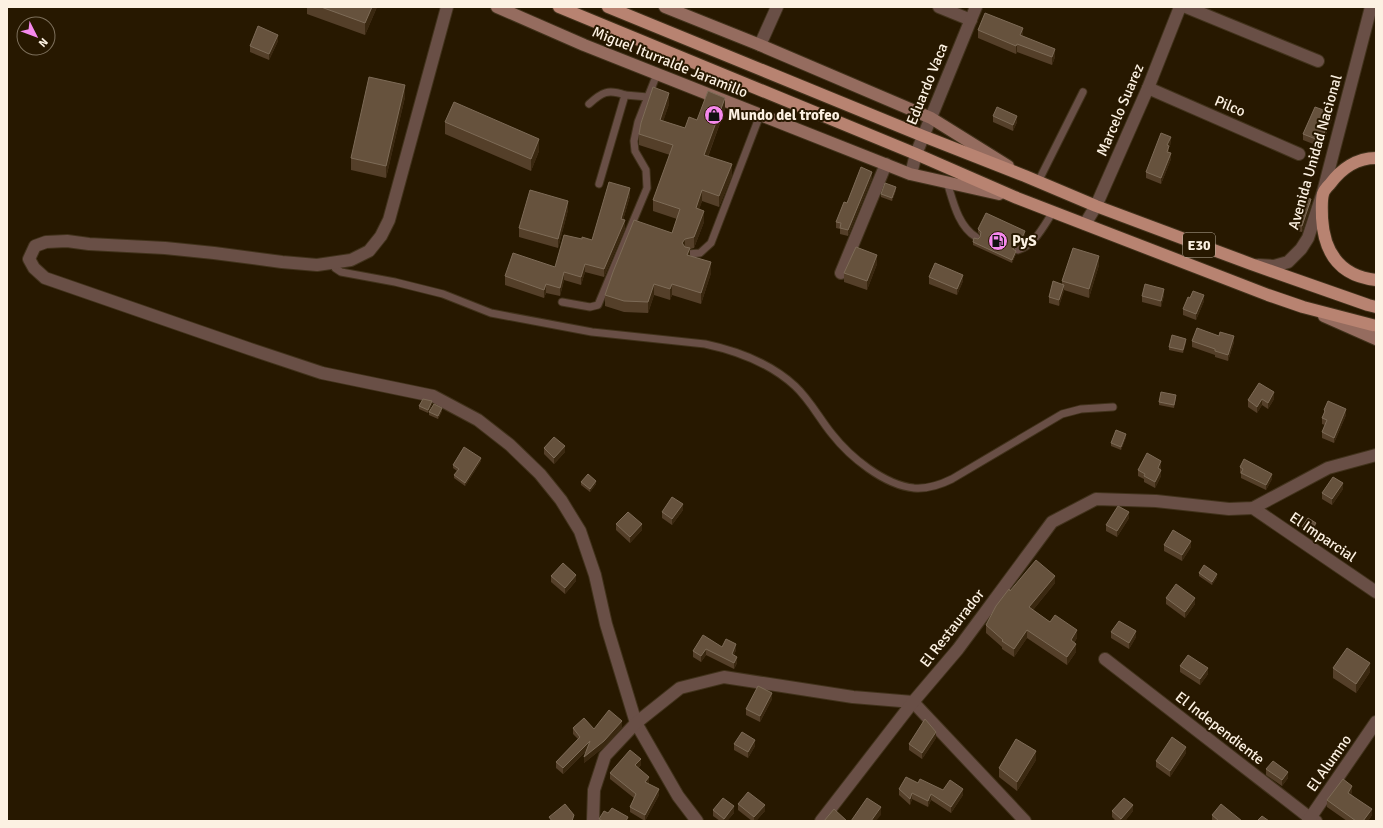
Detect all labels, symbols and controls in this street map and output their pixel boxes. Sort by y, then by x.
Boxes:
north arrow [16,16,56,56]
street label: Miguel Iturralde Jaramillo [590,23,751,102]
text: N [36,35,50,50]
street label: Eduardo Vaca [902,40,952,128]
street label: Marcelo Suarez [1092,61,1148,159]
street label: Avenida Unidad Nacional [1284,73,1346,231]
street label: Pilco [1212,92,1248,121]
shop icon: Mundo del trofeo [703,104,725,126]
place label: Mundo del trofeo [728,106,840,124]
fuel station icon: PyS [987,230,1009,252]
place label: PyS [1012,232,1037,250]
road number: E30 [1183,233,1215,257]
street label: El Imparcial [1286,508,1360,566]
street label: El Restaurador [916,585,988,671]
street label: El Independiente [1172,688,1268,768]
street label: El Alumno [1303,731,1355,795]

